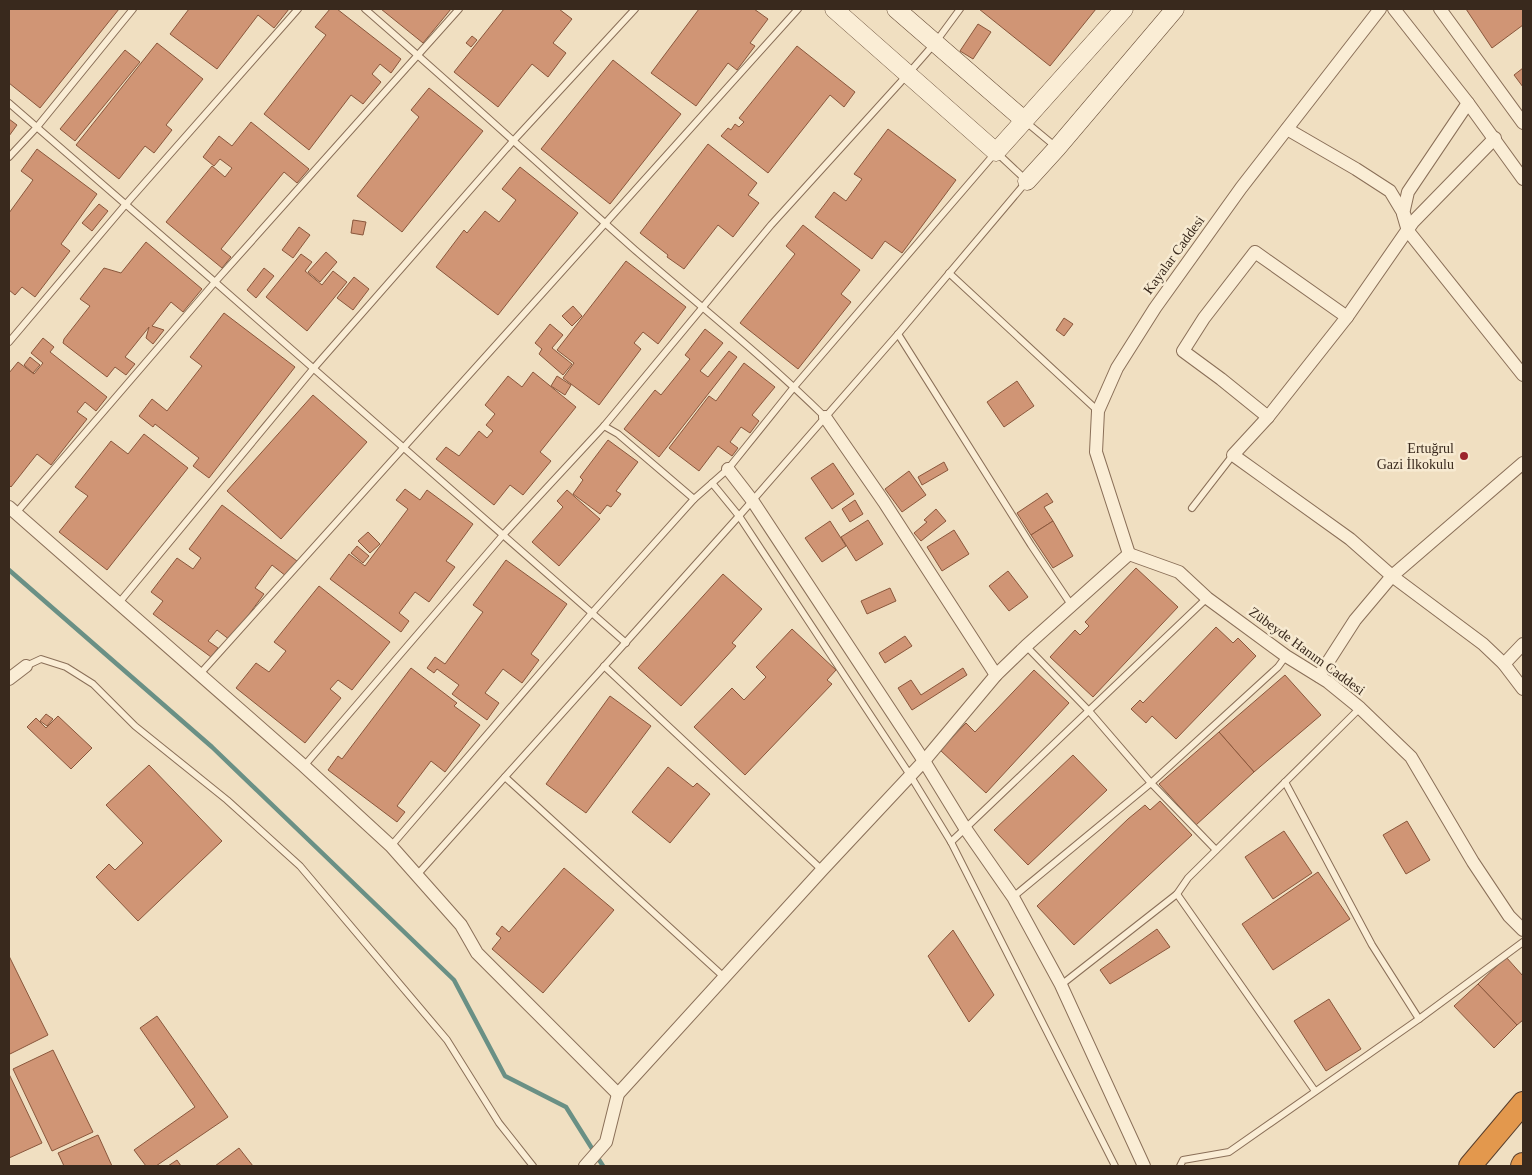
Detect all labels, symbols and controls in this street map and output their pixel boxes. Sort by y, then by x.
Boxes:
street label: Kayalar Caddesi [1141,213,1207,297]
place label: Ertuğrul Gazi İlkokulu [1377,441,1454,472]
marker: Ertuğrul Gazi İlkokulu [1458,450,1470,462]
street label: Zübeyde Hanım Caddesi [1246,604,1368,698]

